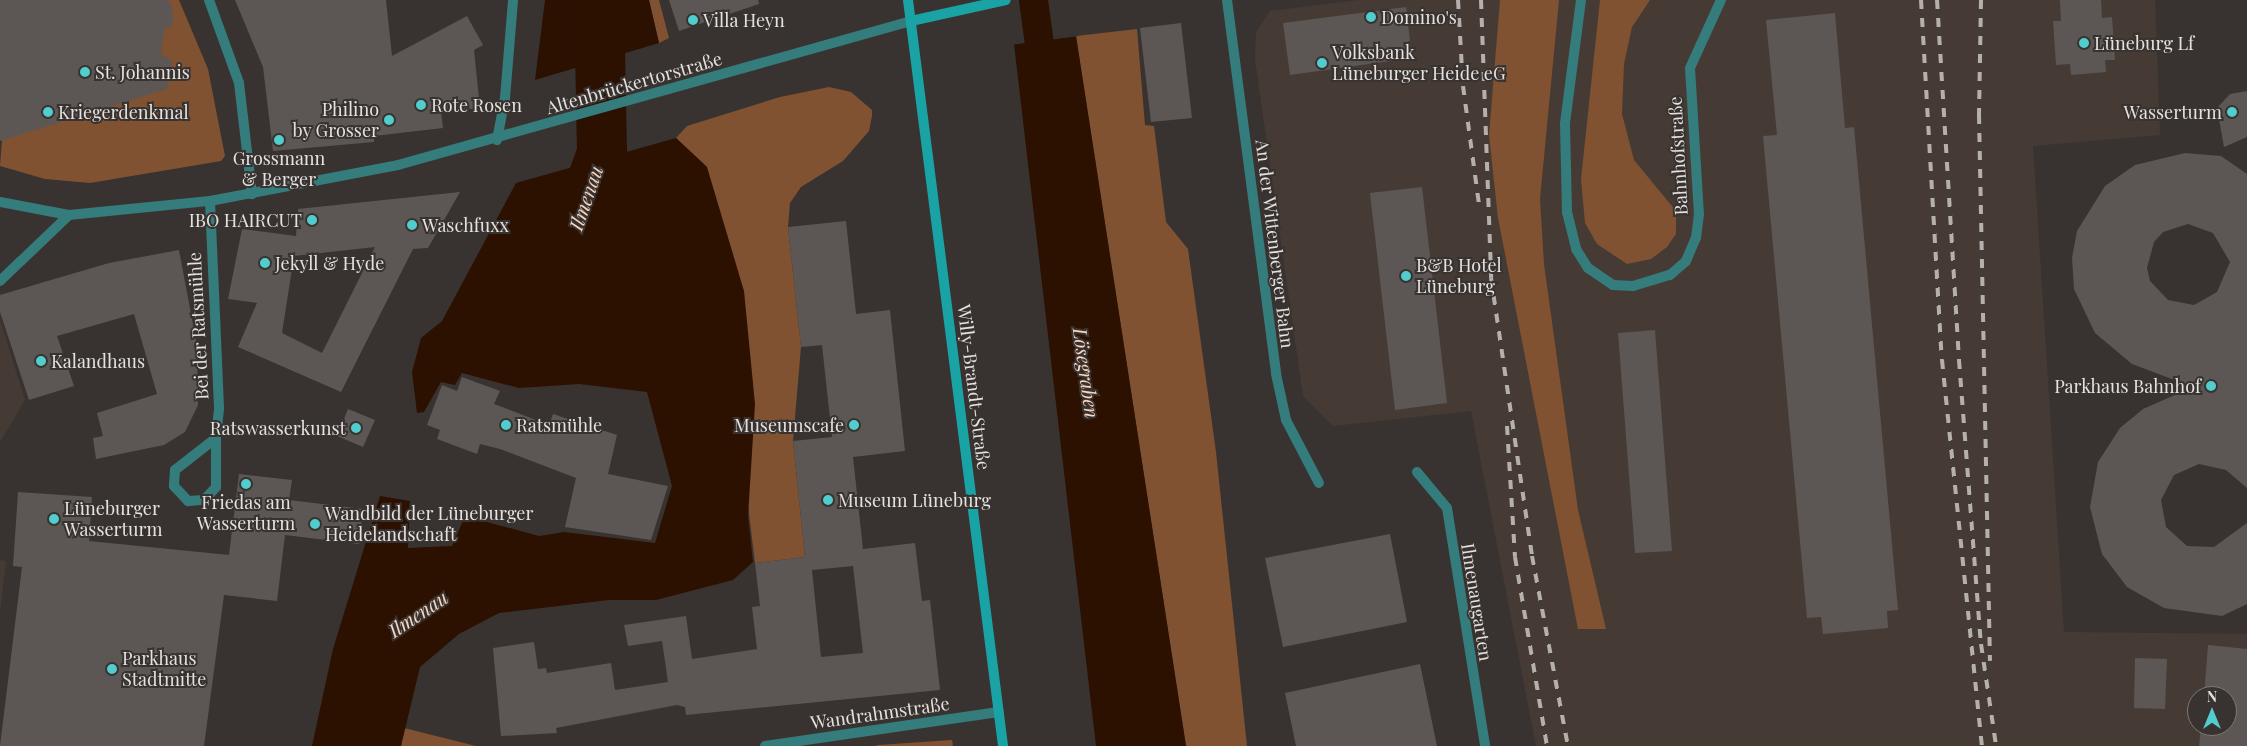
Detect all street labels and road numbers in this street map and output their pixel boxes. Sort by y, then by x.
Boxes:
street label: Altenbrückertorstraße [544,48,724,118]
street label: Bahnhofstraße [1664,96,1692,216]
street label: An der Wittenberger Bahn [1251,138,1299,350]
street label: Bei der Ratsmühle [183,251,213,401]
street label: Willy-Brandt-Straße [953,303,995,471]
street label: Ilmenaugarten [1457,542,1497,662]
street label: Wandrahmstraße [809,693,951,733]

